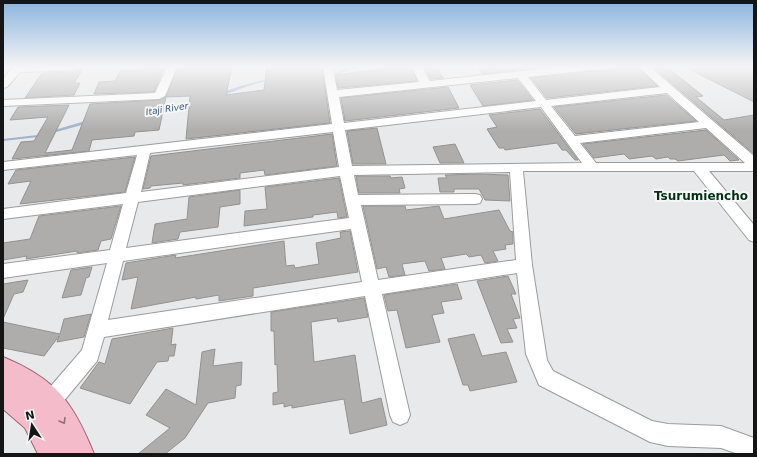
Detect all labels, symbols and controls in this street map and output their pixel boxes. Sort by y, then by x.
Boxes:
water label: Itaji River [145,101,190,117]
district label: Tsurumiencho [654,189,748,203]
north arrow [12,405,52,445]
text: N [24,408,36,423]
one-way arrow [59,417,66,424]

